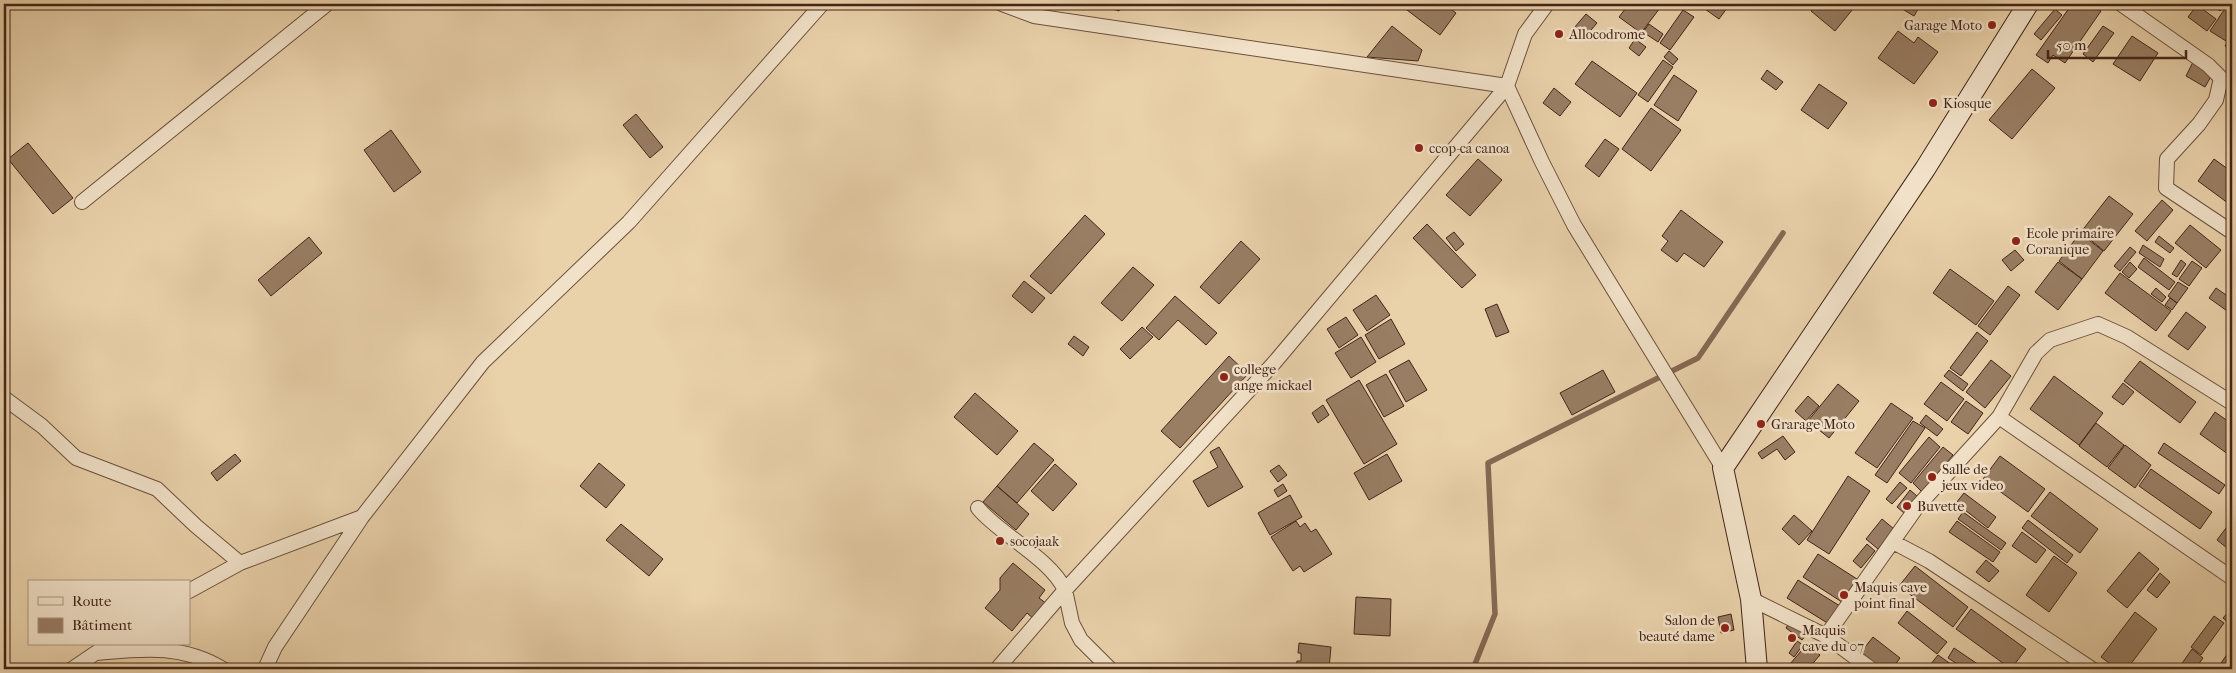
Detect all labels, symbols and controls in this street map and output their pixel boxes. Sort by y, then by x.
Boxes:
place label: Garage Moto [1904,17,1982,34]
marker: Garage Moto [1986,19,1998,31]
place label: Allocodrome [1568,26,1645,43]
marker: Allocodrome [1553,28,1565,40]
scale bar [2048,28,2186,60]
text: 50 m [2056,36,2087,54]
place label: Kiosque [1943,95,1992,112]
marker: Kiosque [1927,97,1939,109]
place label: ccop-ca canoa [1429,140,1510,157]
marker: ccop-ca canoa [1413,142,1425,154]
place label: Ecole primaire Coranique [2026,225,2114,258]
marker: Ecole primaire Coranique [2010,235,2022,247]
place label: college ange mickael [1234,361,1312,394]
marker: college ange mickael [1218,371,1230,383]
place label: Grarage Moto [1771,416,1855,433]
marker: Grarage Moto [1755,418,1767,430]
place label: Salle de jeux video [1940,461,2003,494]
marker: Salle de jeux video [1926,471,1938,483]
place label: Buvette [1917,498,1965,515]
marker: Buvette [1901,500,1913,512]
place label: socojaak [1010,533,1060,550]
marker: socojaak [994,535,1006,547]
place label: Maquis cave point final [1853,579,1927,612]
legend [28,580,190,646]
marker: Maquis cave point final [1838,589,1850,601]
text: Route [72,592,112,610]
place label: Salon de beauté dame [1638,612,1715,645]
text: Bâtiment [72,616,133,634]
marker: Salon de beauté dame [1719,622,1731,634]
place label: Maquis cave du 07 [1802,622,1864,655]
marker: Maquis cave du 07 [1786,632,1798,644]

